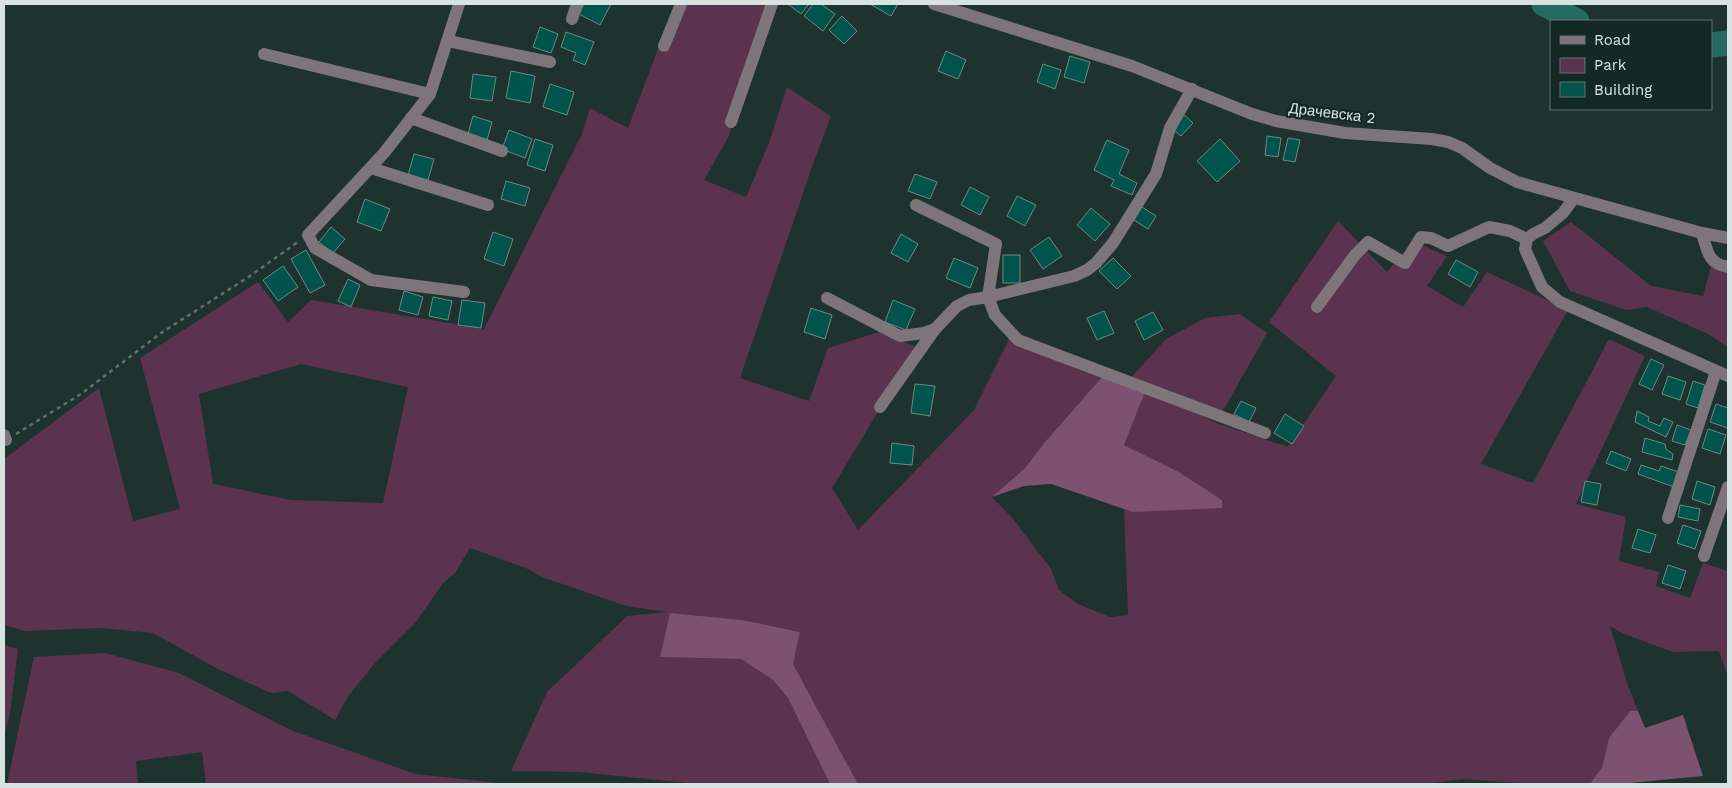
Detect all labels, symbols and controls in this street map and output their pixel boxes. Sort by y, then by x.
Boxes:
legend [1550,20,1712,110]
text: Road [1594,31,1631,49]
text: Park [1594,56,1627,74]
text: Building [1594,81,1652,99]
street label: Драчевска 2 [1288,99,1376,127]

